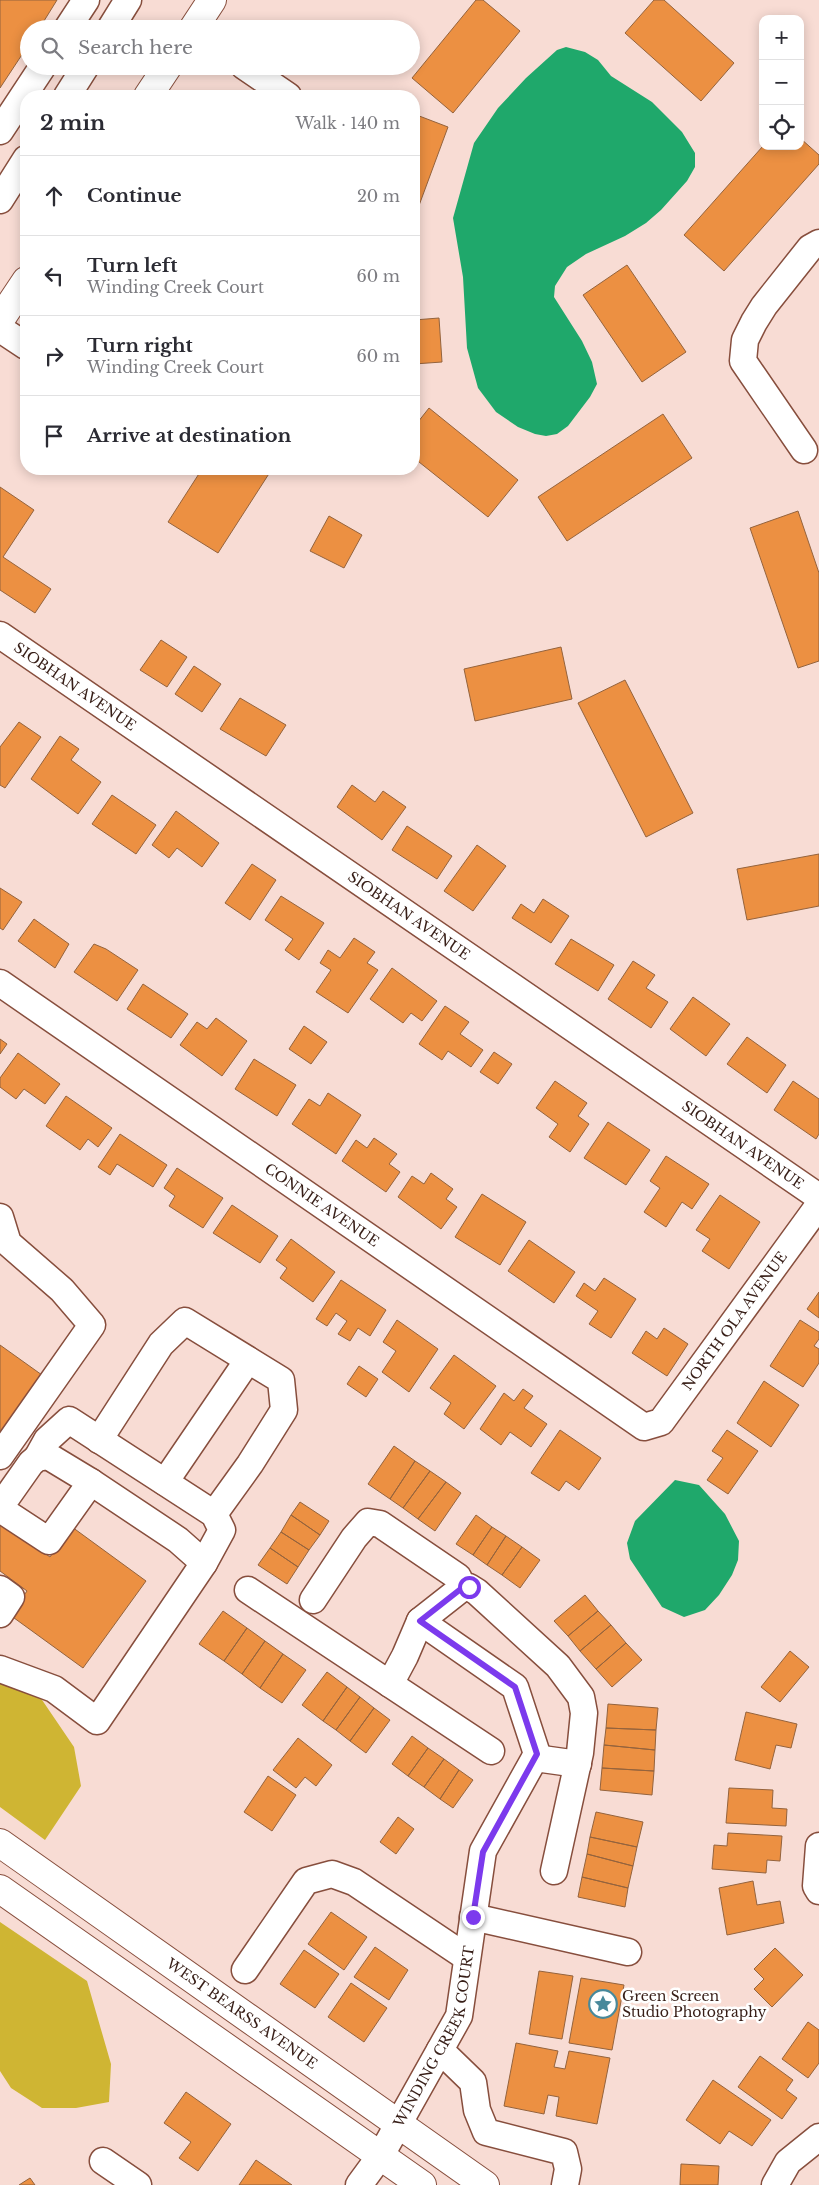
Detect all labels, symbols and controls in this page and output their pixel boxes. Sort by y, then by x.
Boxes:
map controls [759,15,804,150]
button: + [759,15,804,60]
search box [20,20,420,75]
icon: search [38,34,66,62]
text: Search here [78,36,193,59]
button: − [759,60,804,105]
button: locate [759,105,804,150]
text: 2 min [40,110,105,136]
text: Walk · 140 m [295,113,400,133]
icon: ahead [40,182,68,210]
text: Continue [87,184,182,207]
text: 20 m [357,186,400,206]
text: Turn left [87,254,178,277]
icon: left [40,262,68,290]
text: 60 m [357,266,400,286]
text: Winding Creek Court [87,277,264,297]
text: Turn right [87,334,193,357]
icon: right [40,342,68,370]
text: 60 m [357,346,400,366]
text: Winding Creek Court [87,357,264,377]
icon: arrive [40,422,68,450]
text: Arrive at destination [87,424,291,447]
street label: SIOBHAN AVENUE [11,638,140,735]
street label: SIOBHAN AVENUE [345,867,473,964]
street label: SIOBHAN AVENUE [678,1097,807,1193]
street label: CONNIE AVENUE [261,1159,383,1251]
street label: NORTH OLA AVENUE [678,1248,791,1394]
route start [458,1576,481,1599]
route end [462,1906,485,1929]
street label: WINDING CREEK COURT [389,1945,478,2131]
street label: WEST BEARSS AVENUE [162,1954,321,2073]
place label: Green Screen Studio Photography [622,1987,767,2021]
place icon: Green Screen Studio Photography [588,1989,618,2019]

